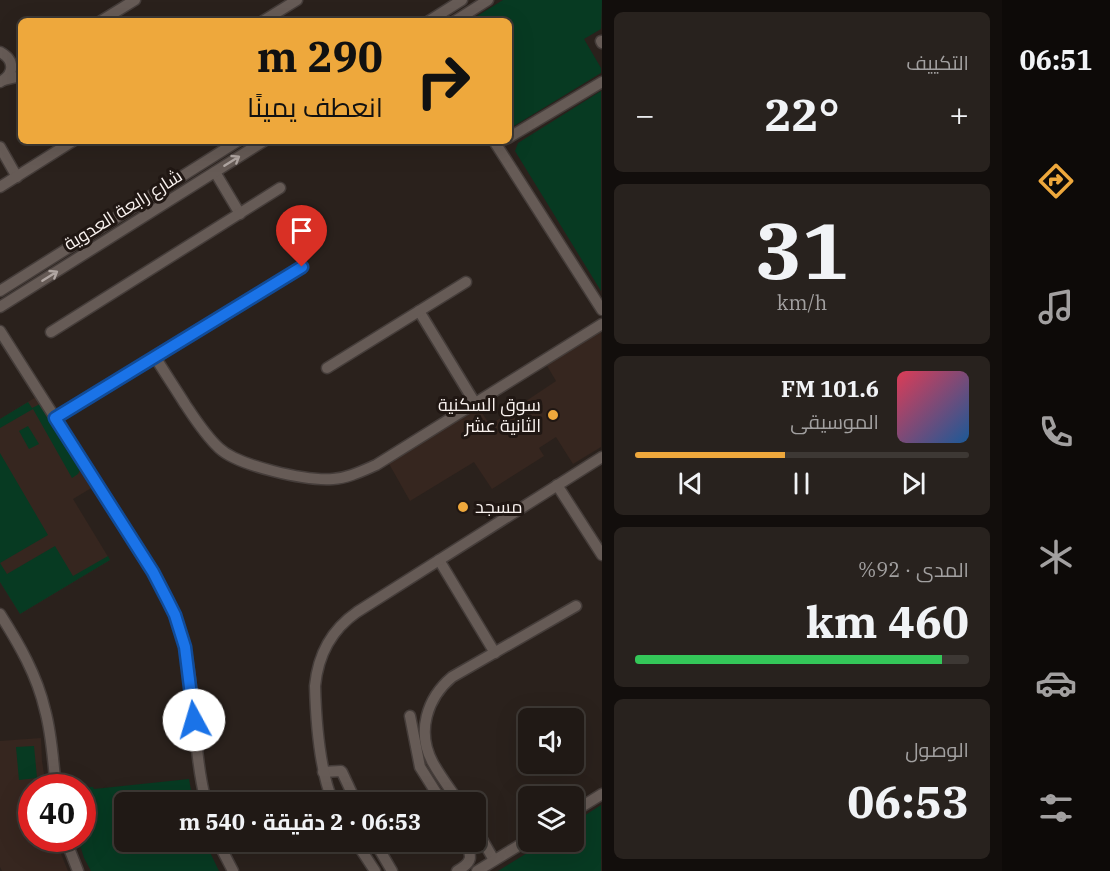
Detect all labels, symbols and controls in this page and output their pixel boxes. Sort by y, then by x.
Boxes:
text: 290 m [257,29,383,84]
icon: right [404,42,482,120]
text: 06:51 [1020,42,1093,77]
text: التكييف [906,49,969,76]
text: 22° [764,85,840,143]
text: انعطف يمينًا [247,89,383,124]
text: − [635,93,655,136]
text: + [949,93,969,136]
one-way arrow [223,155,240,167]
icon: directions [1035,160,1077,202]
street label: شارع رابعة العدوية [59,164,187,256]
text: 31 [755,199,849,300]
pin [276,205,327,267]
icon: arrive [285,214,318,247]
one-way arrow [41,270,58,283]
icon: music [1035,286,1077,328]
text: km/h [777,289,827,316]
text: 101.6 FM [781,374,879,403]
place label: سوق السكنية الثانية عشر [438,393,541,437]
marker: سوق السكنية الثانية عشر [546,408,560,422]
text: الموسيقى [790,408,879,435]
icon: phone [1035,411,1077,453]
icon: previous [674,467,707,500]
icon: pause [785,467,818,500]
icon: next [897,467,930,500]
place label: مسجد [475,495,523,518]
marker: مسجد [456,500,470,514]
icon: climate [1035,536,1077,578]
text: المدى · 92% [858,556,969,583]
text: 460 km [806,592,969,650]
icon: car [1035,662,1077,704]
position arrow [162,688,226,752]
map controls [518,708,584,852]
button: sound [518,708,584,774]
text: الوصول [905,736,969,763]
text: 06:53 [847,772,969,830]
speed limit sign: 40 [18,774,96,852]
button: layers [518,786,584,852]
icon: filters [1035,787,1077,829]
text: 06:53 · 2 دقيقة · 540 m [179,807,421,836]

